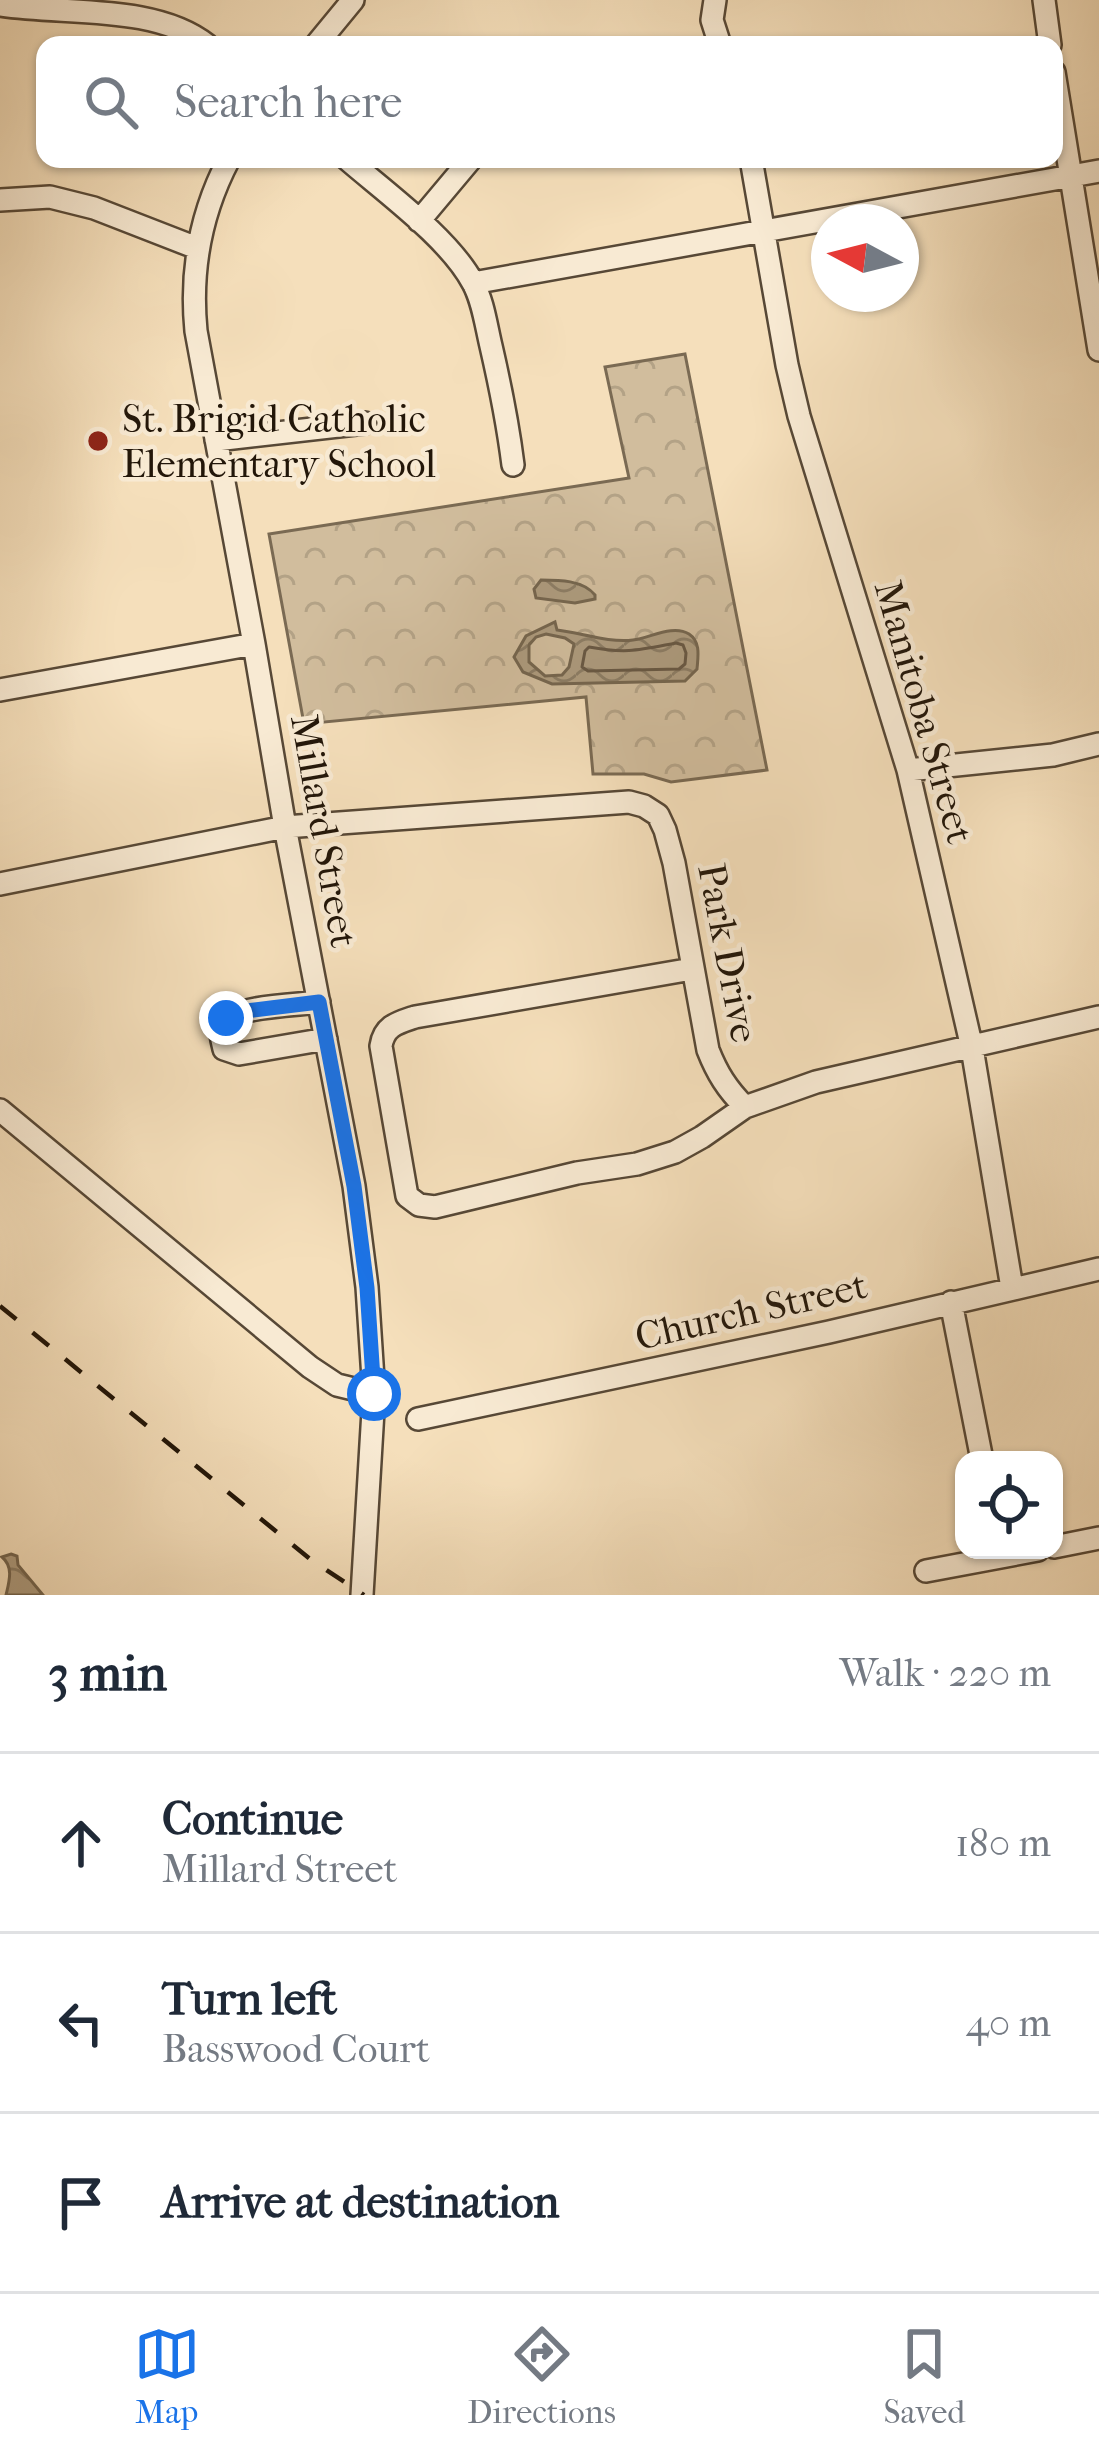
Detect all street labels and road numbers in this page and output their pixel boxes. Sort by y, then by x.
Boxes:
street label: Manitoba Street [865,575,983,849]
street label: Millard Street [281,711,367,951]
street label: Park Drive [688,860,768,1046]
street label: Church Street [631,1262,871,1360]

